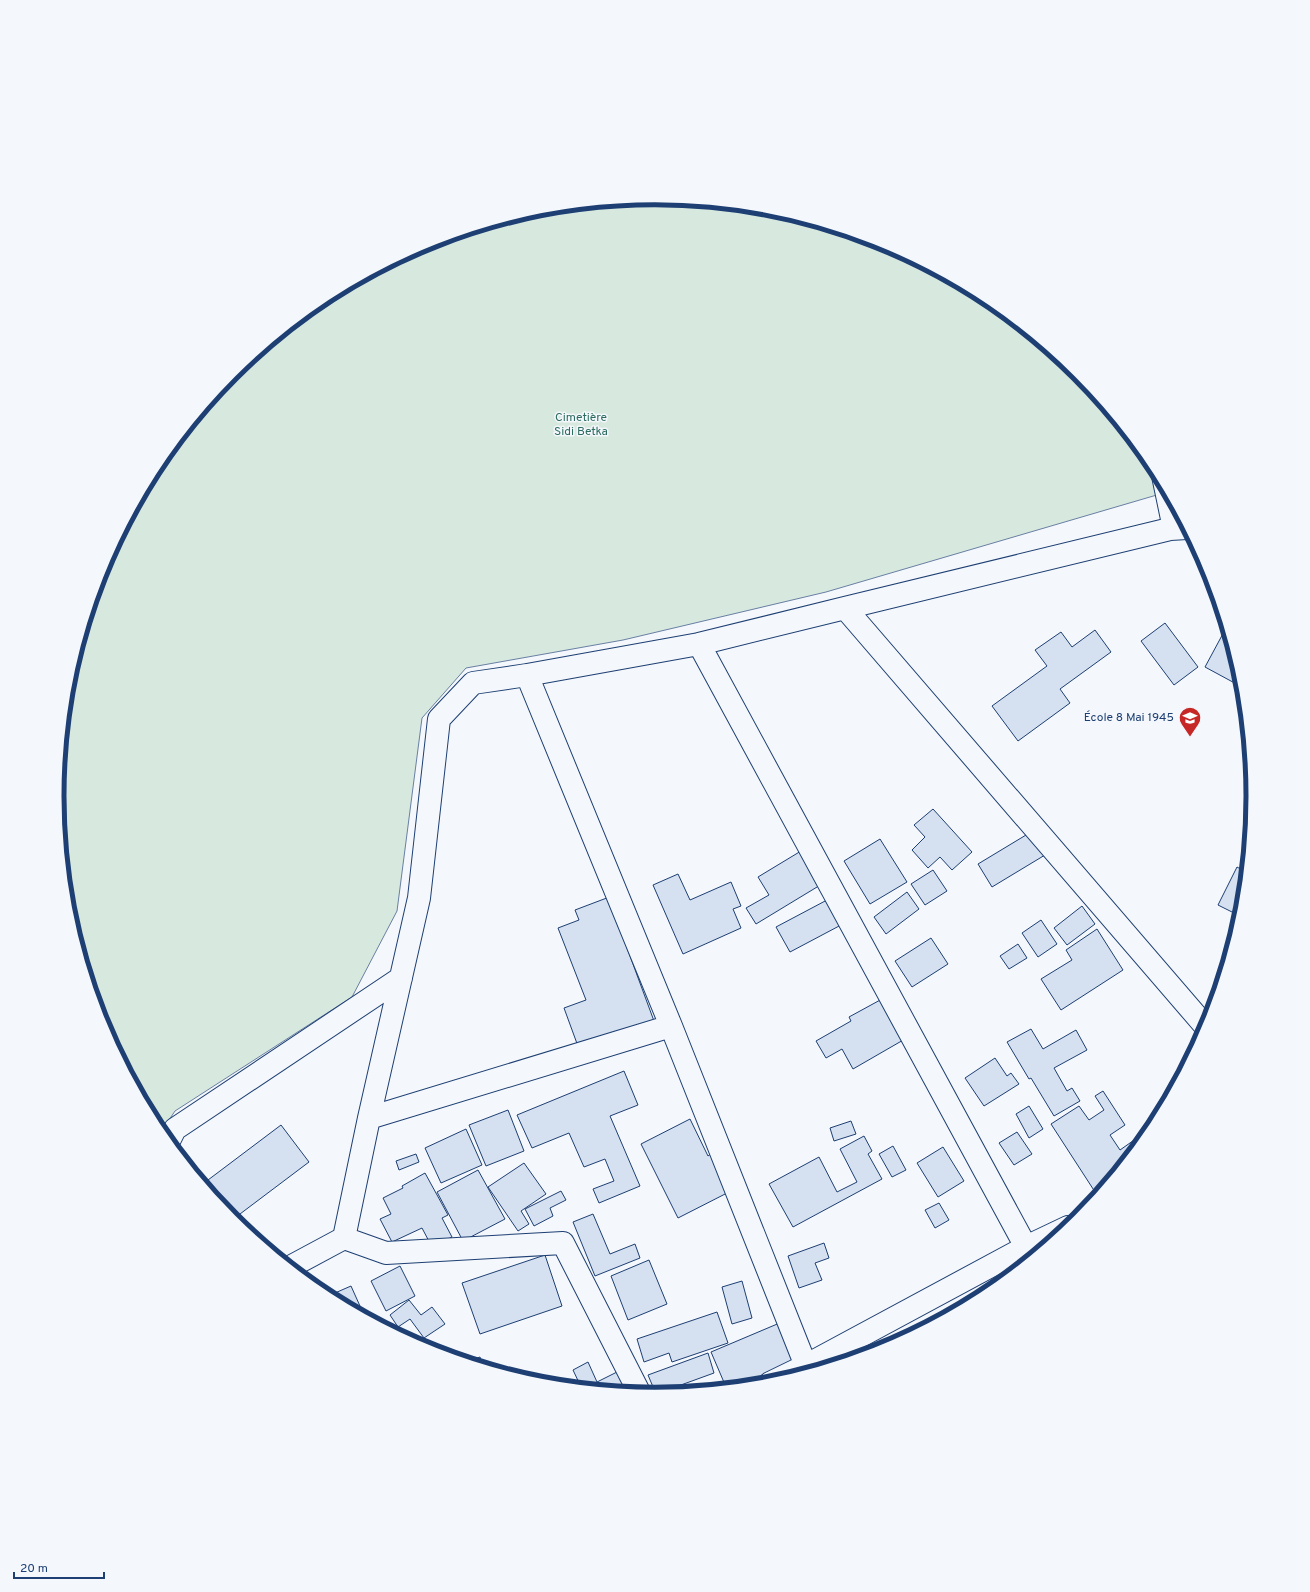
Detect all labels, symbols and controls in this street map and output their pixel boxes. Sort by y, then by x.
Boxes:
park label: Cimetière Sidi Betka [554,410,608,440]
school or university icon: École 8 Mai 1945 [1177,705,1203,738]
place label: École 8 Mai 1945 [1084,710,1174,726]
scale bar [14,1554,104,1580]
text: 20 m [20,1561,48,1577]

